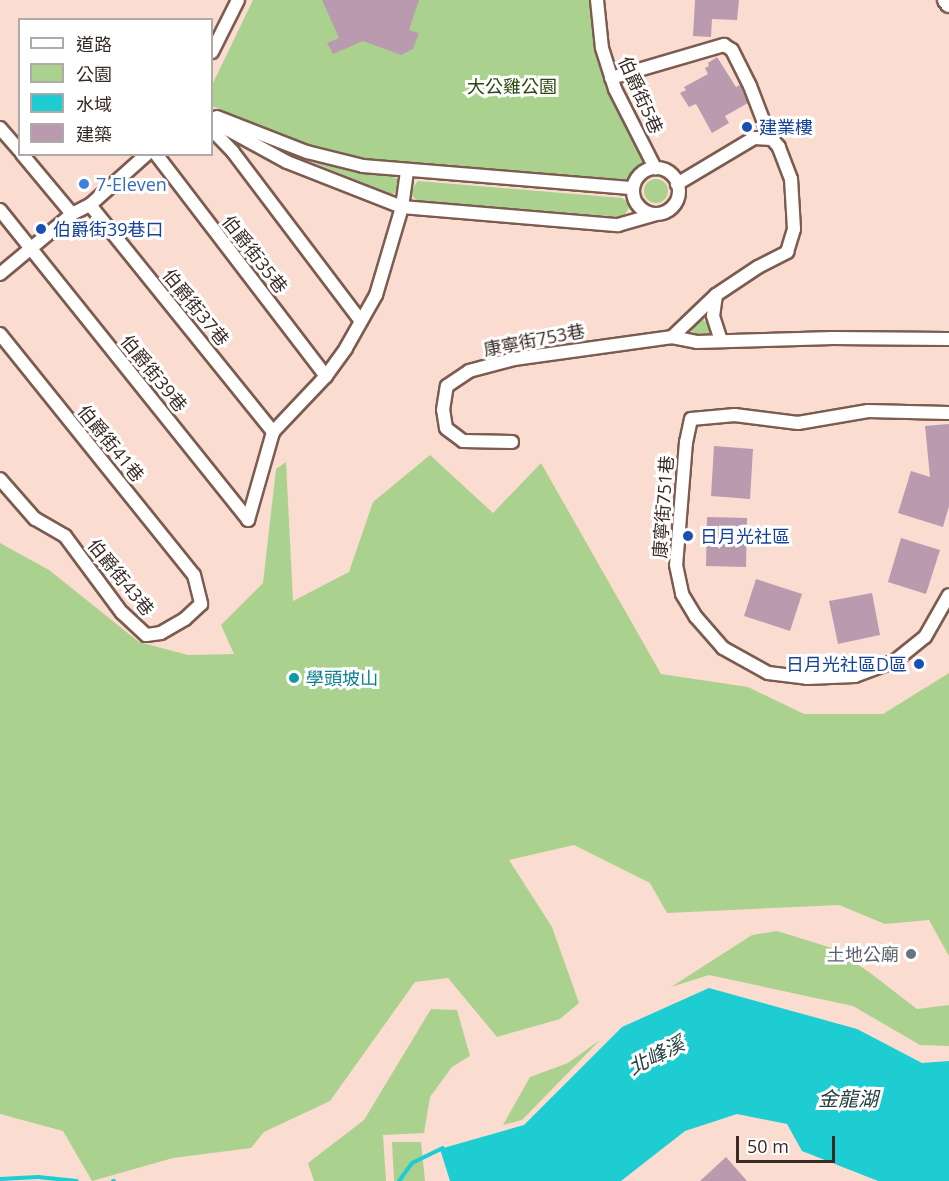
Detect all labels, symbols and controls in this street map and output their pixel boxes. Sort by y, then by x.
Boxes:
legend [18,18,213,156]
text: 道路 [76,32,112,56]
street label: 伯爵街5巷 [614,53,668,137]
text: 公園 [76,62,112,86]
park label: 大公雞公園 [467,75,557,97]
text: 水域 [76,92,112,116]
place label: 建業樓 [759,116,813,138]
marker: 建業樓 [740,120,754,134]
text: 建築 [76,122,112,146]
place label: 7-Eleven [96,173,167,195]
marker: 7-Eleven [77,177,91,191]
street label: 伯爵街35巷 [218,211,292,297]
place label: 伯爵街39巷口 [53,218,164,240]
marker: 伯爵街39巷口 [34,222,48,236]
street label: 伯爵街37巷 [158,264,234,350]
street label: 康寧街753巷 [481,320,587,360]
street label: 伯爵街39巷 [116,330,192,416]
street label: 伯爵街41巷 [73,400,149,486]
street label: 康寧街751巷 [649,455,677,559]
place label: 日月光社區 [700,525,790,547]
marker: 日月光社區 [681,529,695,543]
street label: 伯爵街43巷 [83,534,159,620]
place label: 日月光社區D區 [786,653,907,675]
marker: 日月光社區D區 [912,657,926,671]
place label: 學頭坡山 [306,667,378,689]
marker: 學頭坡山 [287,671,301,685]
place label: 土地公廟 [827,943,899,965]
marker: 土地公廟 [904,947,918,961]
water label: 北峰溪 [624,1031,688,1079]
water label: 金龍湖 [818,1086,878,1110]
scale bar [739,1124,838,1162]
text: 50 m [747,1134,789,1158]

